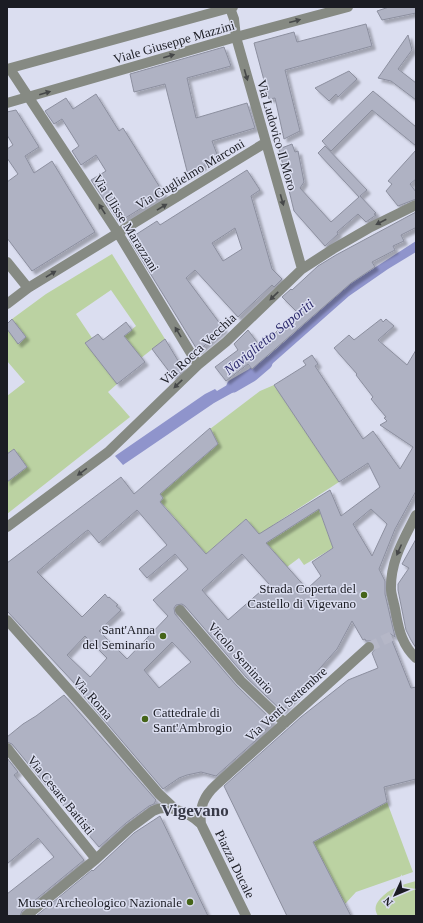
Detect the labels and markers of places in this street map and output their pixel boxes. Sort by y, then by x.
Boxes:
place label: Strada Coperta del Castello di Vigevano [247,581,356,611]
marker: Strada Coperta del Castello di Vigevano [359,590,369,600]
place label: Sant'Anna del Seminario [82,622,155,652]
marker: Sant'Anna del Seminario [158,631,168,641]
place label: Cattedrale di Sant'Ambrogio [153,705,232,735]
marker: Cattedrale di Sant'Ambrogio [140,714,150,724]
place label: Museo Archeologico Nazionale [17,895,182,910]
marker: Museo Archeologico Nazionale [185,897,195,907]

